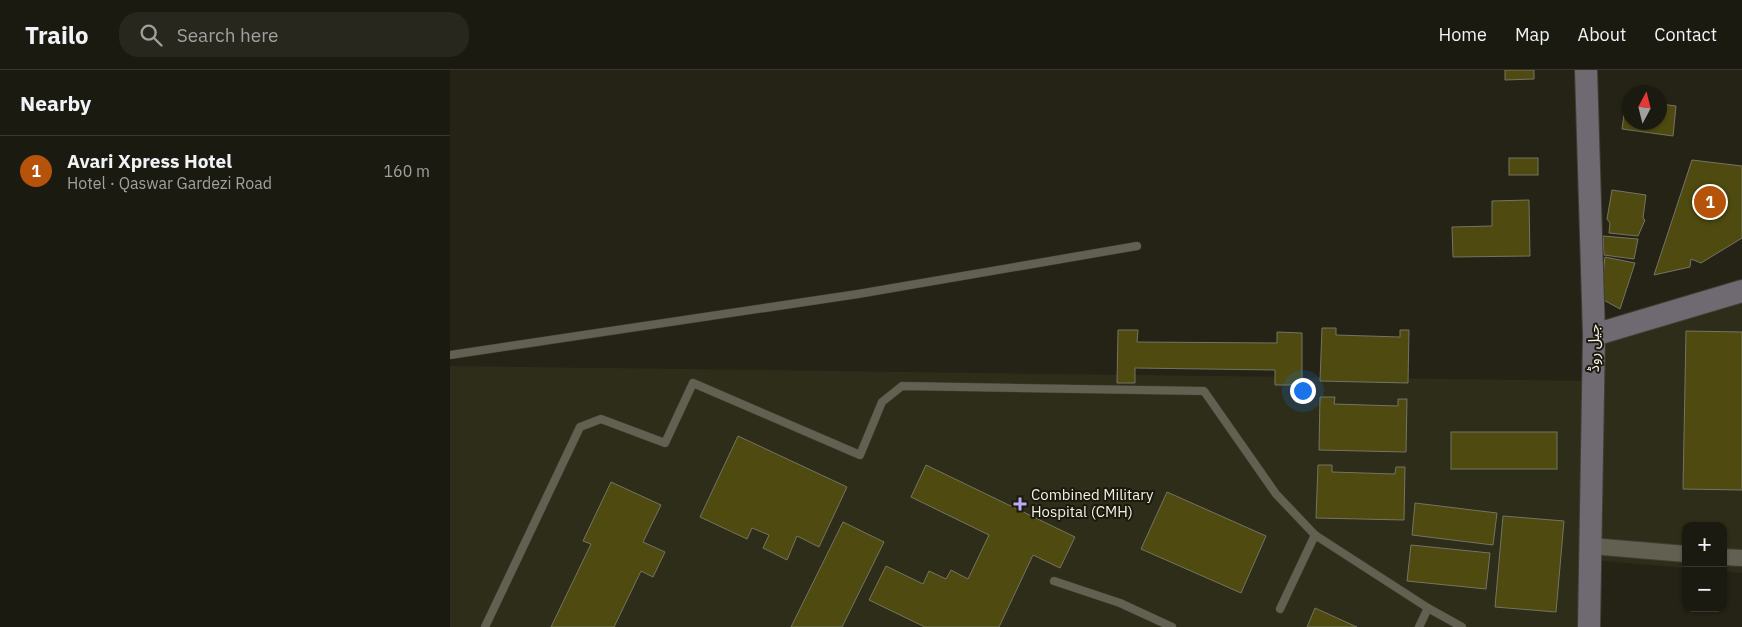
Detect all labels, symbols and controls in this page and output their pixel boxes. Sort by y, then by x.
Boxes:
search box [119,12,469,57]
text: Trailo [25,19,89,51]
icon: search [137,21,165,49]
text: Search here [177,23,278,47]
text: Home [1439,23,1487,46]
text: Map [1515,23,1550,46]
text: About [1578,23,1626,46]
text: Contact [1654,23,1717,46]
north arrow [1622,85,1667,130]
text: Nearby [20,89,91,117]
text: Avari Xpress Hotel [67,149,232,173]
text: 1 [31,161,41,181]
text: 160 m [383,161,430,181]
text: Hotel · Qaswar Gardezi Road [67,173,272,193]
pin: 1 [1694,183,1726,221]
street label: جیل روڈ [1584,324,1603,372]
your location [1290,378,1316,404]
place label: Combined Military Hospital (CMH) [1031,485,1154,521]
marker: Combined Military Hospital (CMH) [1013,497,1027,511]
map controls [1682,522,1727,612]
button: + [1682,522,1727,567]
button: − [1682,567,1727,612]

